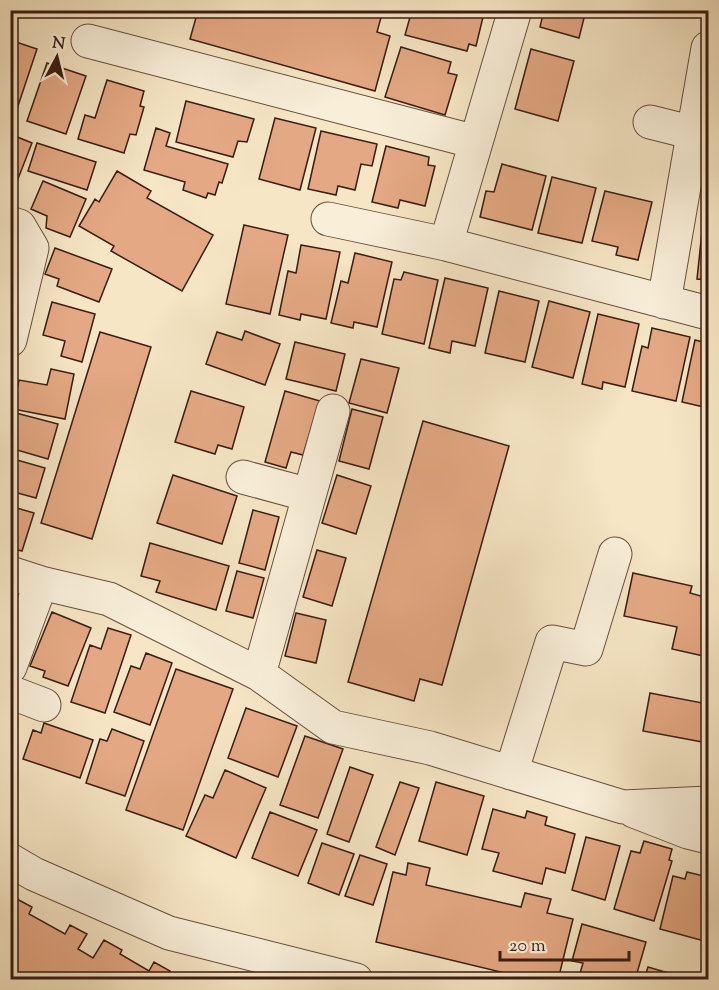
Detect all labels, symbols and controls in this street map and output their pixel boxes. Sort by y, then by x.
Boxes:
north arrow [27,27,87,87]
text: N [51,32,66,57]
scale bar [500,924,629,962]
text: 20 m [509,934,546,960]

